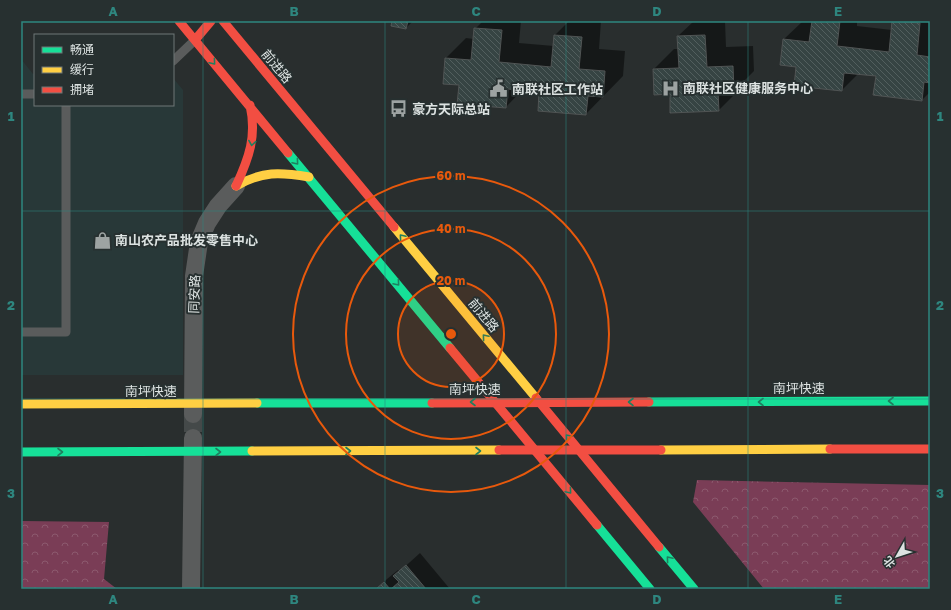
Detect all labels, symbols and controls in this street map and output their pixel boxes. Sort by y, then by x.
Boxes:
text: A [108,3,118,19]
text: B [289,3,299,19]
text: C [471,3,481,19]
text: D [652,3,662,19]
text: E [834,3,842,19]
legend [34,34,174,106]
text: 畅通 [70,42,94,57]
street label: 前进路 [258,46,296,86]
one-way arrow [209,57,216,64]
text: 缓行 [70,62,94,77]
hospital icon: 南联社区健康服务中心 [660,78,680,98]
public building icon: 南联社区工作站 [489,79,509,99]
place label: 南联社区健康服务中心 [683,80,813,96]
place label: 南联社区工作站 [512,81,603,97]
text: 拥堵 [70,82,94,97]
bus stop icon: 豪方天际总站 [389,99,409,119]
place label: 豪方天际总站 [412,101,490,117]
text: 1 [8,108,15,124]
text: 1 [937,108,944,124]
one-way arrow [248,140,257,146]
one-way arrow [292,157,299,164]
text: 60 m [437,168,465,183]
text: 40 m [437,221,465,236]
shop icon: 南山农产品批发零售中心 [92,230,112,250]
place label: 南山农产品批发零售中心 [115,232,258,248]
one-way arrow [400,235,407,242]
text: 20 m [437,273,465,288]
street label: 同安路 [185,274,203,314]
one-way arrow [393,279,400,286]
street label: 前进路 [465,295,503,335]
text: 2 [7,297,15,313]
text: 2 [936,297,944,313]
centre of rings [444,327,458,341]
one-way arrow [483,335,490,342]
street label: 南坪快速 [773,380,825,396]
street label: 南坪快速 [449,381,501,397]
street label: 南坪快速 [125,383,177,399]
one-way arrow [888,397,894,405]
one-way arrow [470,398,476,406]
one-way arrow [628,398,634,406]
one-way arrow [758,398,764,406]
one-way arrow [566,435,573,442]
one-way arrow [345,447,351,455]
one-way arrow [475,447,481,455]
one-way arrow [57,448,63,456]
one-way arrow [215,448,221,456]
text: 3 [7,485,15,501]
text: 3 [936,485,944,501]
one-way arrow [565,487,572,494]
north arrow [877,536,917,576]
text: 北 [880,554,897,571]
one-way arrow [667,556,674,564]
text: A [108,591,118,607]
text: B [289,591,299,607]
text: C [471,591,481,607]
text: D [652,591,662,607]
text: E [834,591,842,607]

